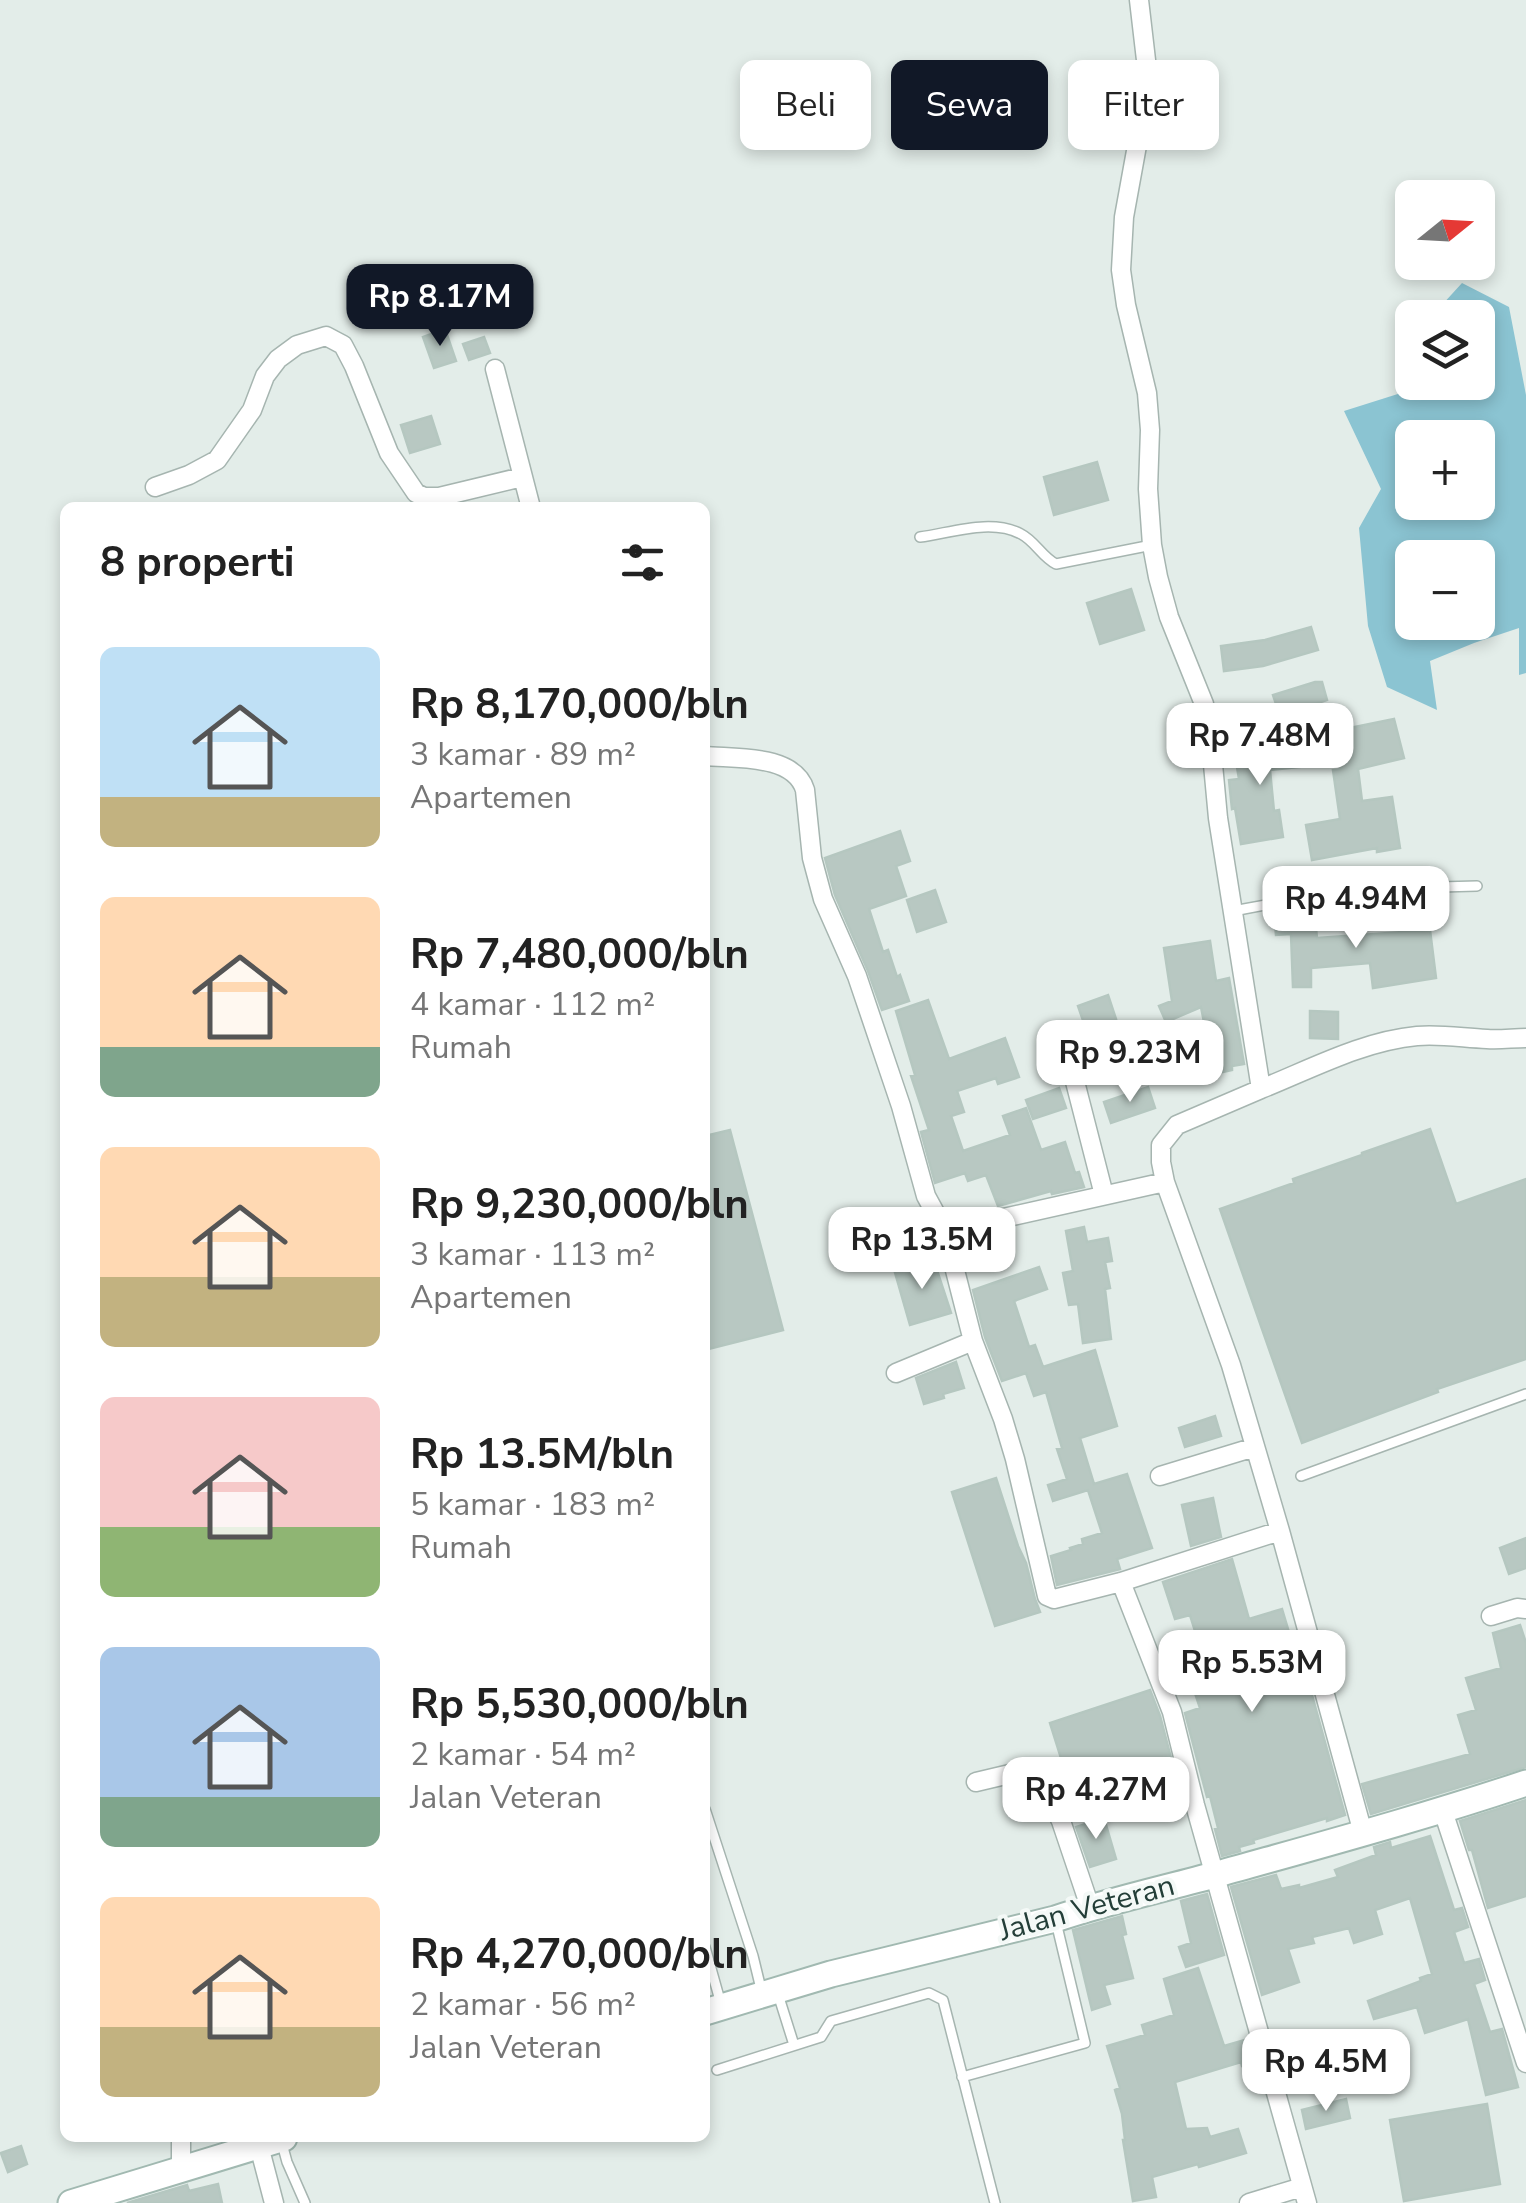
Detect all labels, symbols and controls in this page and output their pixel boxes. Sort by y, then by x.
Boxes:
chip: Beli [740,60,871,150]
chip: Sewa [891,60,1048,150]
chip: Filter [1068,60,1219,150]
north arrow [1395,180,1495,280]
map controls [1395,180,1495,640]
pin: Rp 8.17M [337,264,543,349]
text: Rp 8.17M [368,275,512,318]
button: layers [1395,300,1495,400]
button: + [1395,420,1495,520]
text: 8 properti [100,534,295,591]
icon: filters [615,535,670,590]
button: − [1395,540,1495,640]
text: Rp 8,170,000/bln [410,676,749,733]
icon: home [180,687,300,807]
pin: Rp 7.48M [1157,703,1363,788]
text: Rp 7.48M [1188,714,1332,757]
text: 3 kamar · 89 m² [410,733,636,776]
text: Apartemen [410,776,572,819]
pin: Rp 4.94M [1253,866,1459,951]
text: Rp 4.94M [1284,877,1428,920]
text: Rp 7,480,000/bln [410,926,749,983]
icon: home [180,937,300,1057]
text: 4 kamar · 112 m² [410,983,655,1026]
pin: Rp 9.23M [1027,1020,1233,1105]
text: Rumah [410,1026,512,1069]
text: Rp 9.23M [1058,1031,1202,1074]
text: Rp 9,230,000/bln [410,1176,749,1233]
icon: home [180,1187,300,1307]
pin: Rp 13.5M [819,1207,1025,1292]
text: Rp 13.5M [850,1218,994,1261]
text: 3 kamar · 113 m² [410,1233,655,1276]
text: Apartemen [410,1276,572,1319]
text: Rp 13.5M/bln [410,1426,674,1483]
icon: home [180,1437,300,1557]
text: 5 kamar · 183 m² [410,1483,655,1526]
text: Rumah [410,1526,512,1569]
pin: Rp 5.53M [1149,1630,1355,1715]
text: Rp 5.53M [1180,1641,1324,1684]
text: Rp 5,530,000/bln [410,1676,749,1733]
icon: home [180,1687,300,1807]
text: 2 kamar · 54 m² [410,1733,636,1776]
pin: Rp 4.27M [993,1757,1199,1842]
text: Rp 4.27M [1024,1768,1168,1811]
text: Jalan Veteran [410,1776,602,1819]
street label: Jalan Veteran [994,1865,1179,1951]
text: Rp 4,270,000/bln [410,1926,749,1983]
icon: home [180,1937,300,2057]
text: 2 kamar · 56 m² [410,1983,636,2026]
text: Jalan Veteran [410,2026,602,2069]
pin: Rp 4.5M [1234,2029,1418,2114]
text: Rp 4.5M [1264,2040,1388,2083]

